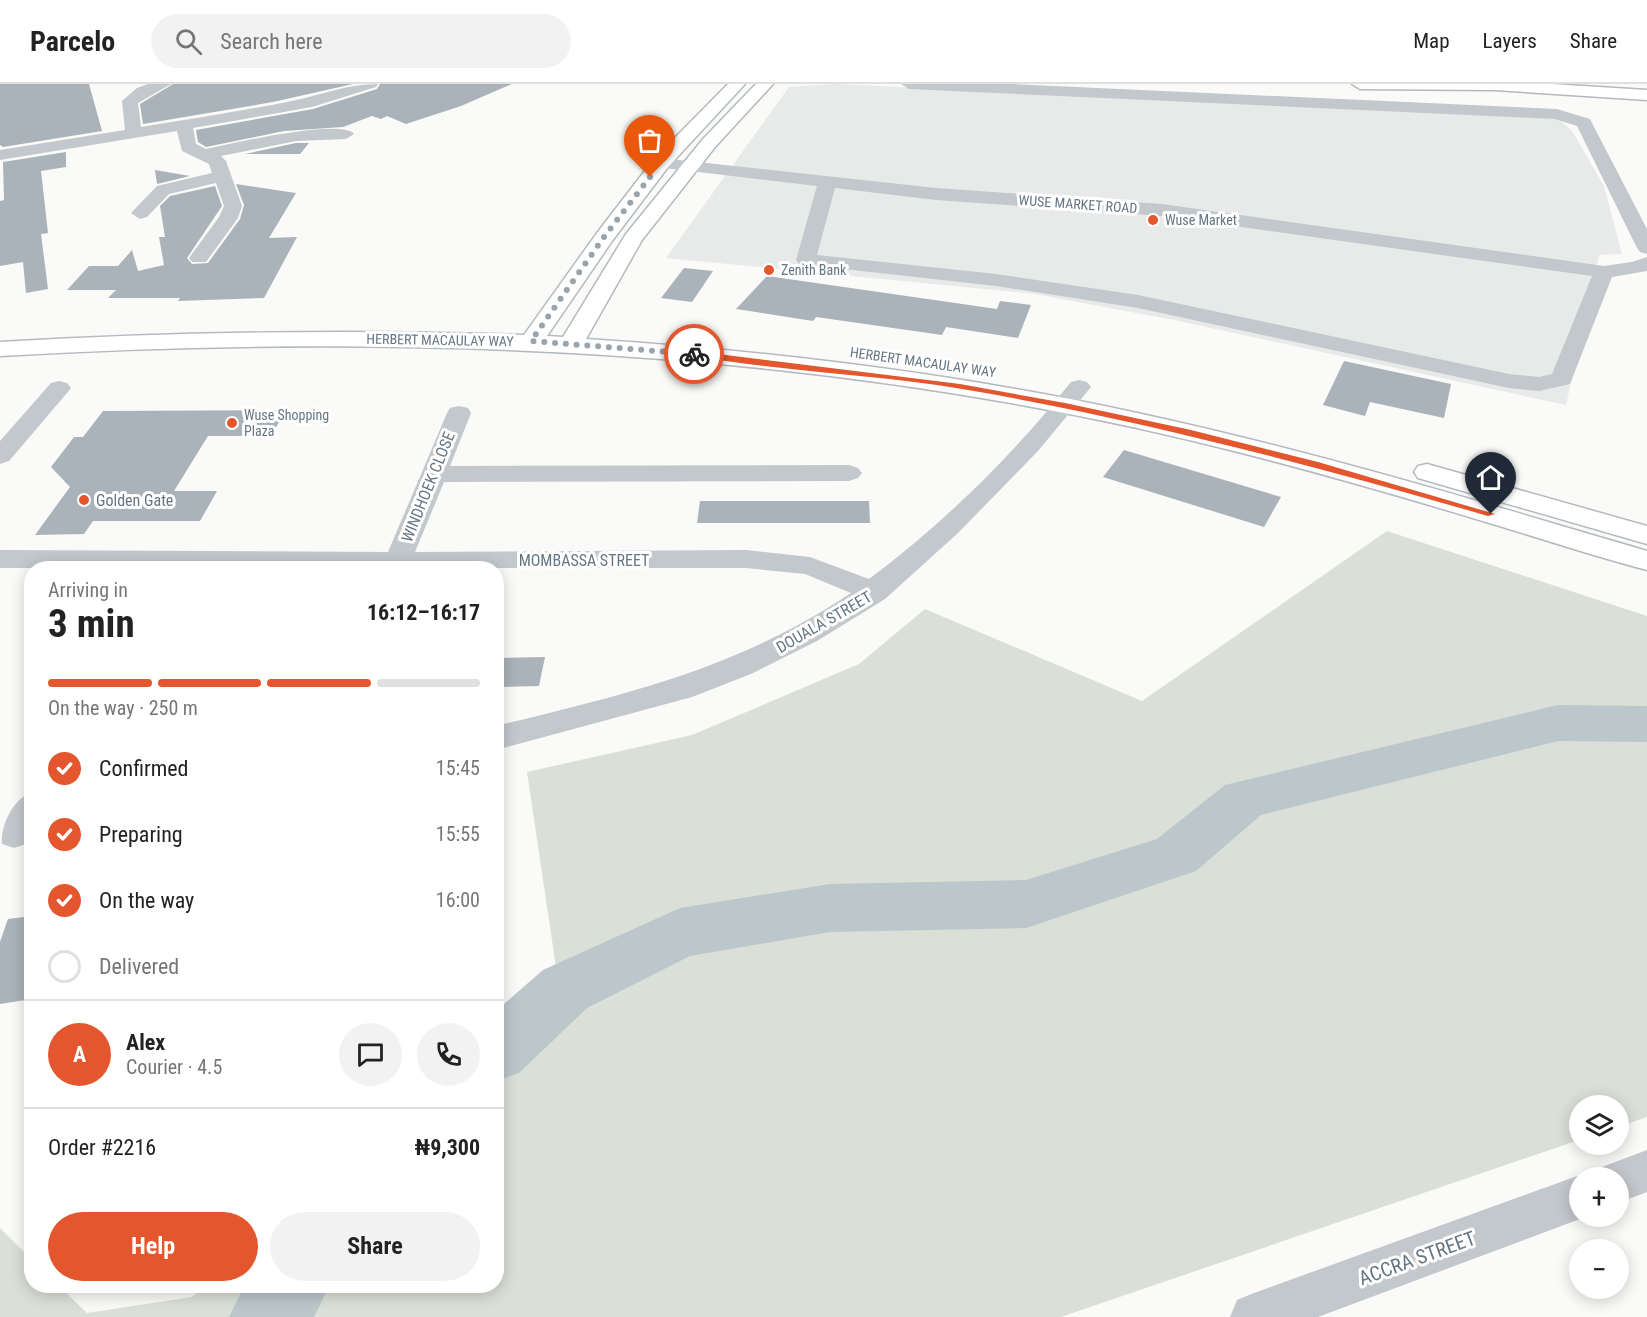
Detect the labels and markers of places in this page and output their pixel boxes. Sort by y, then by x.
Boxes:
pin [624,115,675,177]
place label: Wuse Market [1165,212,1237,228]
marker: Wuse Market [1146,213,1160,227]
place label: Zenith Bank [781,262,847,278]
marker: Zenith Bank [762,263,776,277]
place label: Wuse Shopping Plaza [244,407,329,439]
marker: Wuse Shopping Plaza [225,416,239,430]
pin [1465,452,1516,514]
place label: Golden Gate [96,491,173,510]
marker: Golden Gate [77,493,91,507]

